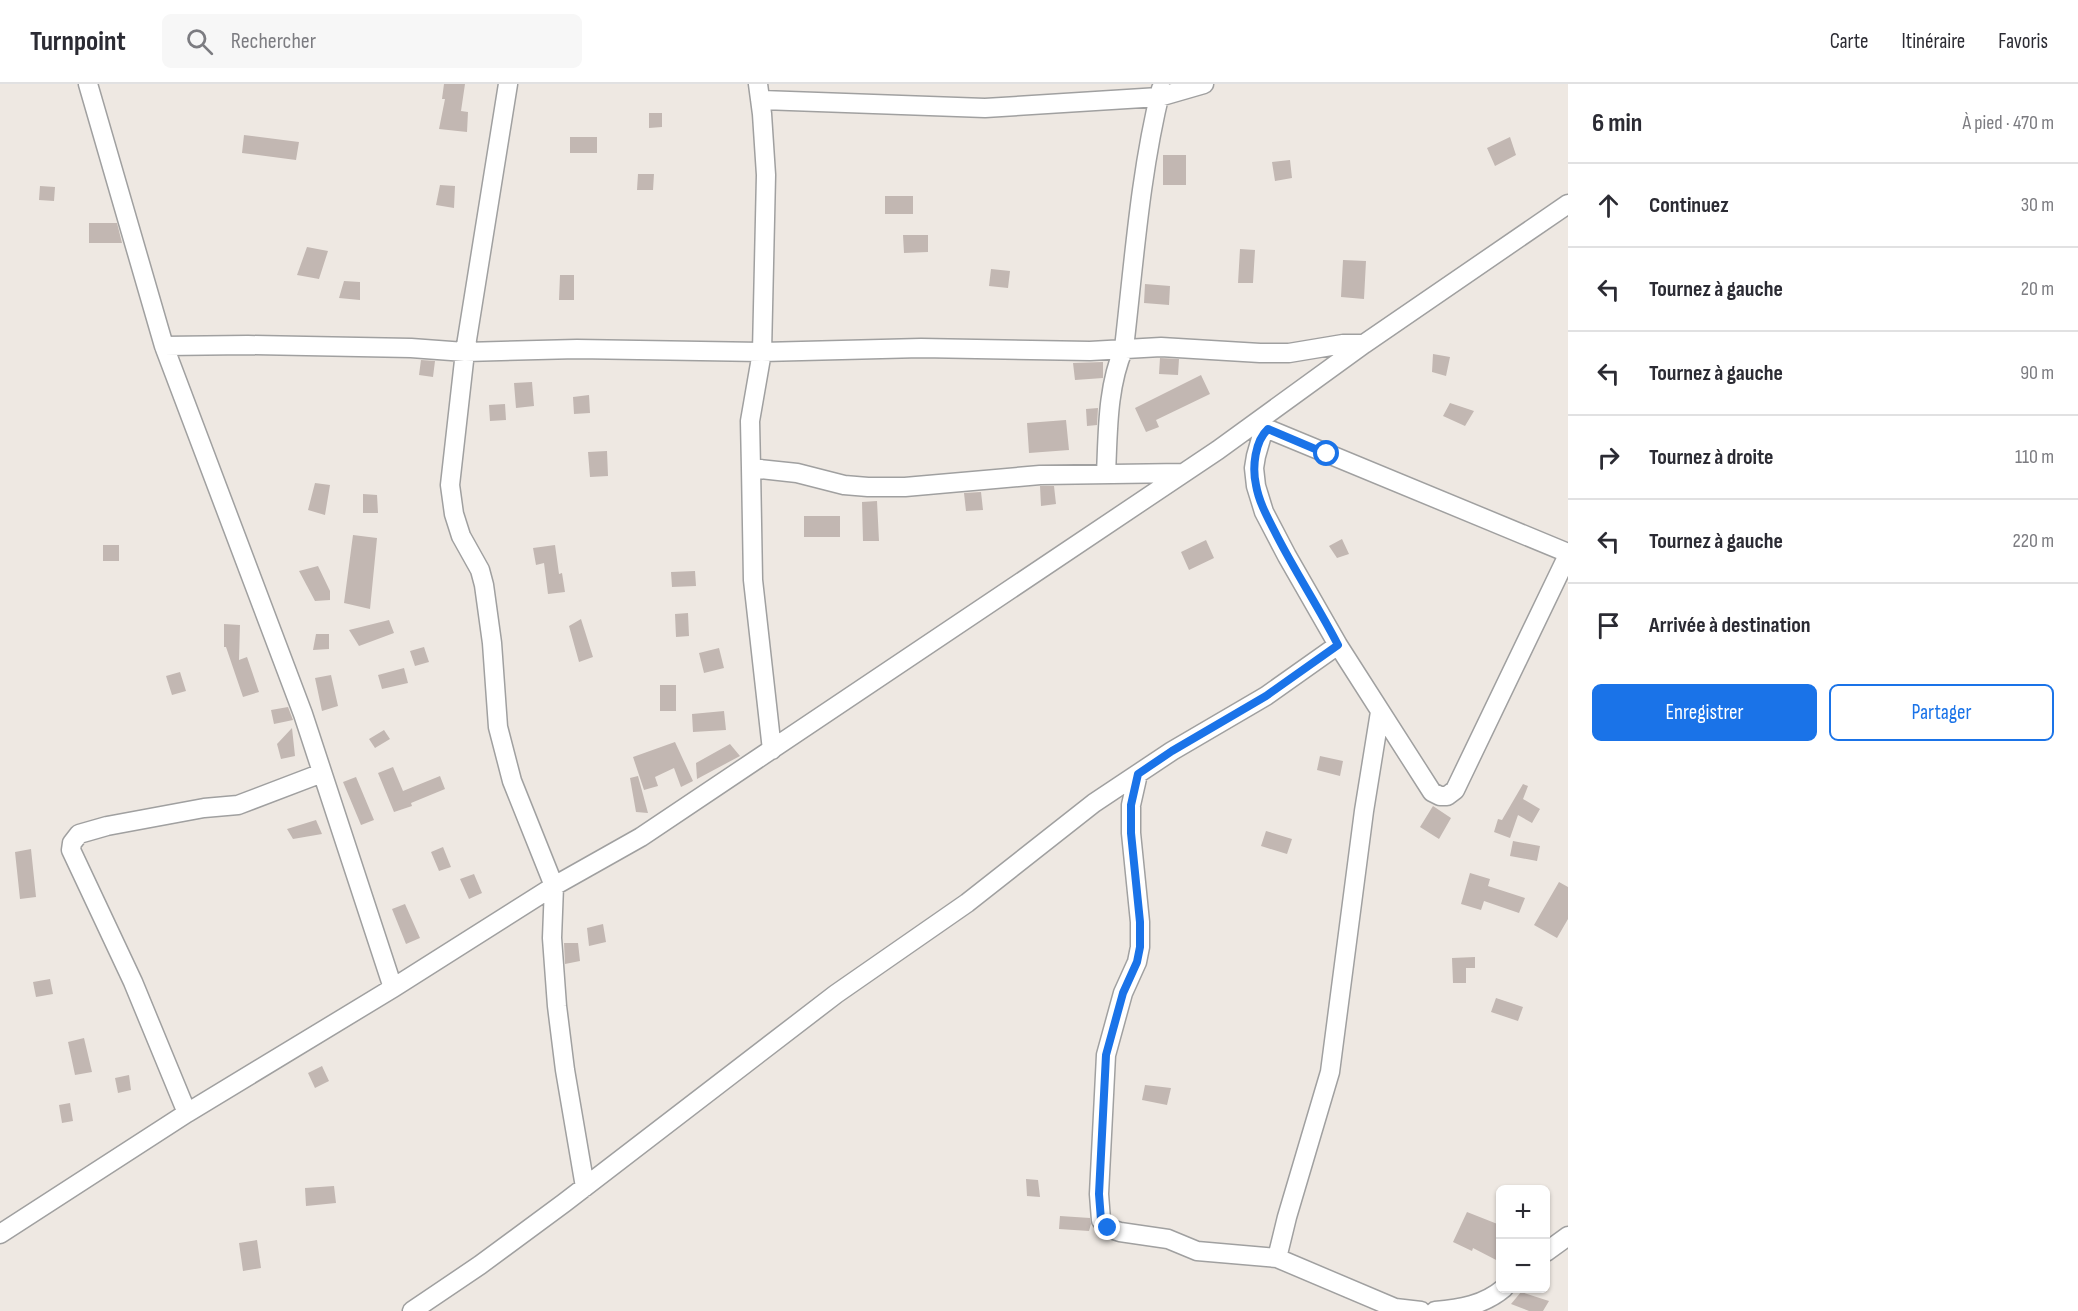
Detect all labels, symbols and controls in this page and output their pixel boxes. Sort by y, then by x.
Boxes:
search box [162,14,582,68]
text: Turnpoint [30,25,126,58]
icon: search [183,25,216,58]
text: Rechercher [231,28,316,55]
text: Carte [1830,29,1869,54]
text: Itinéraire [1902,29,1965,54]
text: Favoris [1998,29,2048,54]
text: 6 min [1592,108,1642,139]
text: À pied · 470 m [1962,111,2054,135]
icon: ahead [1592,189,1625,222]
text: Continuez [1649,192,1729,219]
text: 30 m [2021,193,2054,217]
icon: left [1592,273,1625,306]
text: Tournez à gauche [1649,276,1783,303]
text: 20 m [2021,277,2054,301]
icon: left [1592,357,1625,390]
text: Tournez à gauche [1649,360,1783,387]
text: 90 m [2020,361,2054,385]
route start [1313,440,1339,466]
icon: right [1592,441,1625,474]
text: Tournez à droite [1649,444,1774,471]
text: 110 m [2015,445,2054,469]
icon: left [1592,525,1625,558]
text: Tournez à gauche [1649,528,1783,555]
text: 220 m [2013,529,2054,553]
icon: arrive [1592,609,1625,642]
text: Arrivée à destination [1649,612,1811,639]
button: Enregistrer [1592,684,1817,741]
button: Partager [1829,684,2054,741]
map controls [1496,1185,1550,1293]
button: + [1496,1185,1550,1239]
route end [1094,1214,1120,1240]
button: − [1496,1239,1550,1293]

